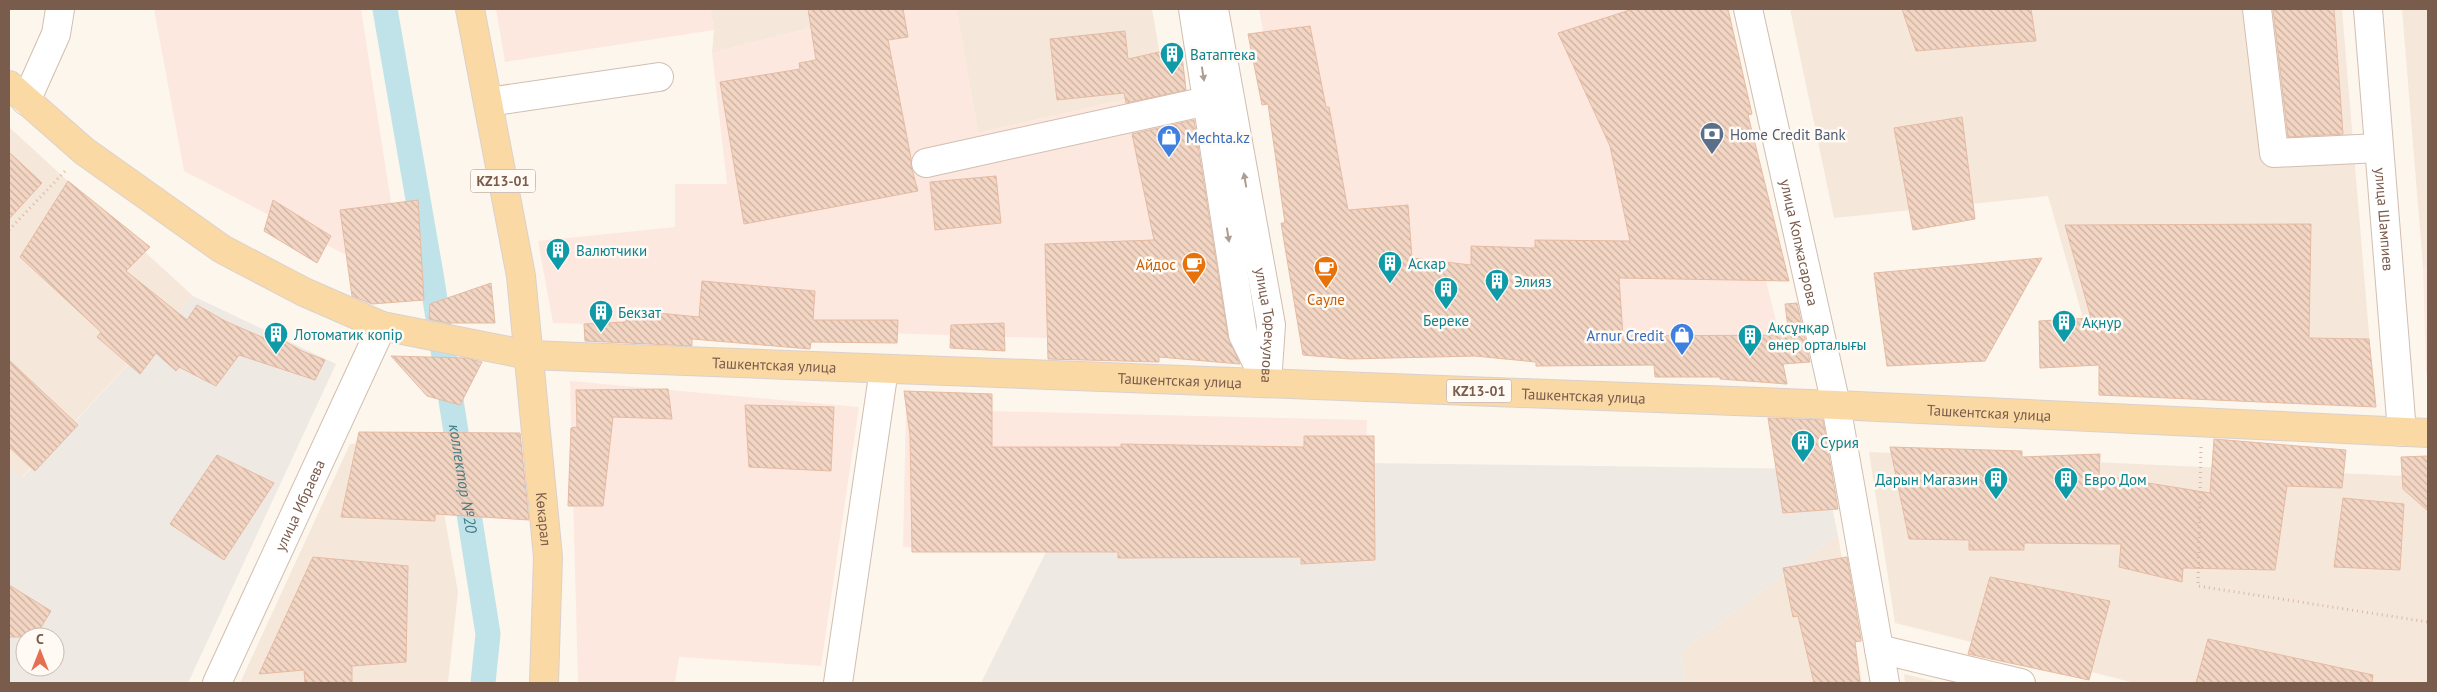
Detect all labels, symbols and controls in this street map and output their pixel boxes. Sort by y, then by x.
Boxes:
building icon: Ватаптека [1159,41,1185,75]
place label: Ватаптека [1190,45,1256,64]
one-way arrow [1199,67,1207,83]
bank icon: Home Credit Bank [1699,121,1725,155]
shop icon: Mechta.kz [1156,124,1182,158]
place label: Home Credit Bank [1730,125,1847,144]
place label: Mechta.kz [1186,128,1250,147]
street label: улица Шампиев [2371,167,2399,272]
road number: KZ13-01 [470,170,536,192]
one-way arrow [1240,171,1248,187]
street label: улица Копжасарова [1777,177,1823,307]
one-way arrow [1224,227,1232,243]
building icon: Валютчики [545,237,571,271]
place label: Валютчики [576,241,647,260]
building icon: Аскар [1377,250,1403,284]
cafe icon: Айдос [1181,251,1207,285]
place label: Аскар [1408,254,1446,273]
place label: Айдос [1136,255,1176,274]
cafe icon: Сауле [1313,255,1339,289]
street label: улица Торекулова [1251,266,1281,384]
building icon: Элияз [1484,268,1510,302]
place label: Элияз [1514,272,1552,291]
building icon: Береке [1433,276,1459,310]
place label: Сауле [1307,290,1345,309]
building icon: Бекзат [588,299,614,333]
place label: Бекзат [618,303,661,322]
building icon: Ақнур [2051,309,2077,343]
place label: Береке [1423,311,1469,330]
place label: Ақнур [2082,313,2122,332]
place label: Ақсұнқар өнер орталығы [1768,318,1866,354]
building icon: Лотоматик копір [263,321,289,355]
shop icon: Arnur Credit [1669,322,1695,356]
building icon: Ақсұнқар өнер орталығы [1737,323,1763,357]
place label: Лотоматик копір [293,325,403,344]
place label: Arnur Credit [1587,326,1664,345]
street label: Ташкентская улица [712,353,837,376]
street label: Ташкентская улица [1117,368,1242,392]
road number: KZ13-01 [1446,380,1512,402]
street label: Ташкентская улица [1521,383,1646,407]
street label: Ташкентская улица [1927,400,2052,425]
water label: коллектор №20 [445,423,482,535]
building icon: Сурия [1790,429,1816,463]
place label: Сурия [1820,433,1859,452]
street label: улица Ибраева [270,456,329,554]
building icon: Дарын Магазин [1983,466,2009,500]
building icon: Евро Дом [2053,466,2079,500]
place label: Дарын Магазин [1875,470,1978,489]
place label: Евро Дом [2084,470,2147,489]
street label: Көкарал [532,491,556,547]
north arrow [15,627,65,677]
text: С [36,630,44,648]

